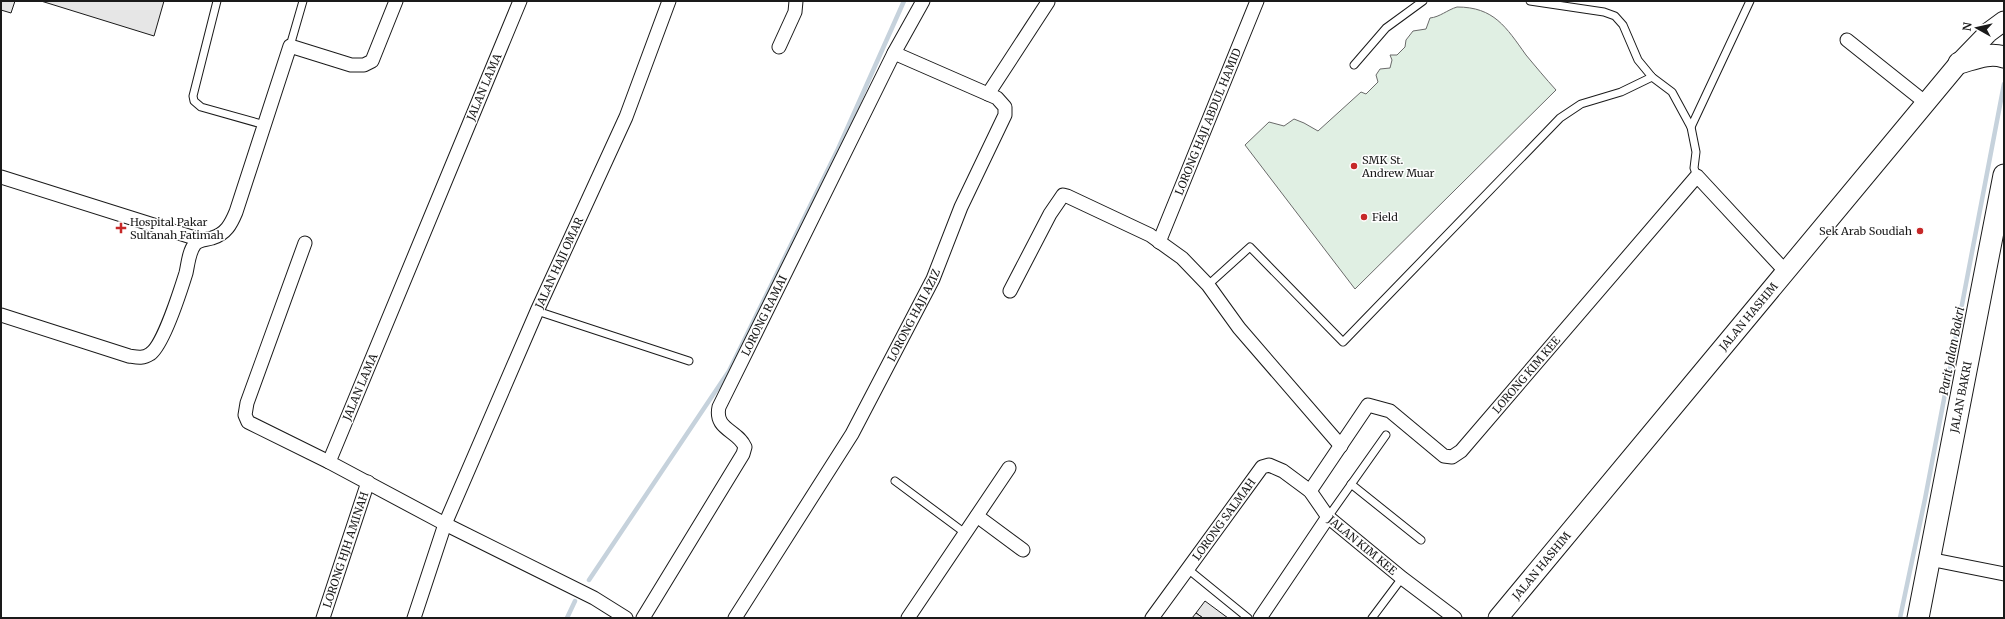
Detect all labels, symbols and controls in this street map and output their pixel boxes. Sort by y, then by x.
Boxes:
north arrow [1957,8,1997,48]
text: N [1960,21,1975,32]
street label: LORONG HAJI ABDUL HAMID [1172,46,1244,197]
street label: JALAN LAMA [463,51,505,124]
place label: SMK St. Andrew Muar [1361,153,1435,180]
marker: SMK St. Andrew Muar [1349,161,1359,171]
place label: Field [1372,210,1398,224]
marker: Field [1359,212,1369,222]
place label: Hospital Pakar Sultanah Fatimah [130,215,225,242]
street label: JALAN HAJI OMAR [532,215,586,312]
marker: Hospital Pakar Sultanah Fatimah [115,222,127,234]
place label: Sek Arab Soudiah [1819,224,1913,238]
marker: Sek Arab Soudiah [1915,226,1925,236]
street label: LORONG HAJI AZIZ [884,267,943,364]
street label: LORONG RAMAI [738,273,790,358]
street label: JALAN HASHIM [1715,279,1781,354]
water label: Parit Jalan Bakri [1936,305,1968,396]
street label: LORONG KIM KEE [1490,334,1563,416]
street label: JALAN LAMA [339,351,381,424]
street label: JALAN BAKRI [1947,360,1975,435]
street label: LORONG SALMAH [1189,476,1258,563]
street label: LORONG HJH AMINAH [320,490,371,609]
street label: JALAN KIM KEE [1324,512,1400,578]
street label: JALAN HASHIM [1508,529,1574,603]

